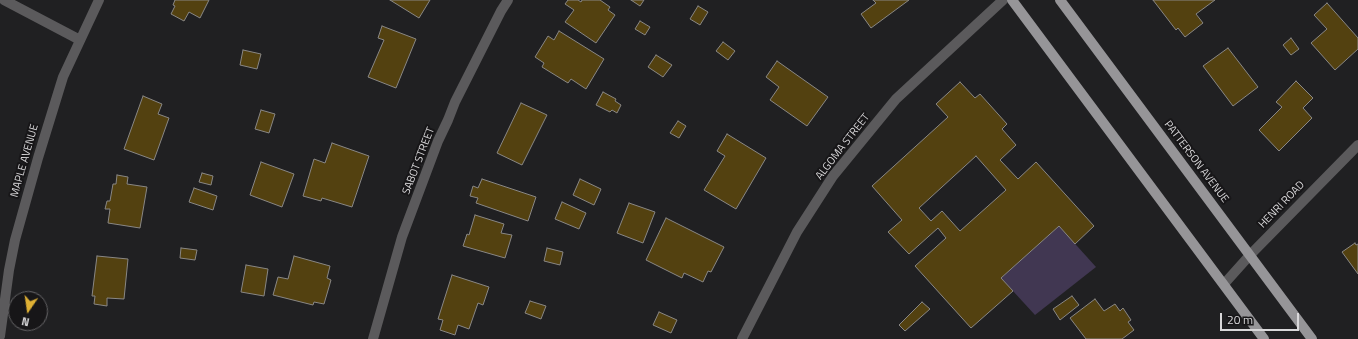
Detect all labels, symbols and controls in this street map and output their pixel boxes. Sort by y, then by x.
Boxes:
street label: ALGOMA STREET [813,111,873,183]
street label: PATTERSON AVENUE [1161,118,1231,206]
street label: MAPLE AVENUE [8,123,42,199]
street label: SABOT STREET [400,126,438,196]
street label: HENRI ROAD [1256,179,1308,231]
north arrow [8,291,48,331]
scale bar [1222,305,1301,331]
text: 20 m [1227,310,1253,329]
text: N [20,313,31,330]

